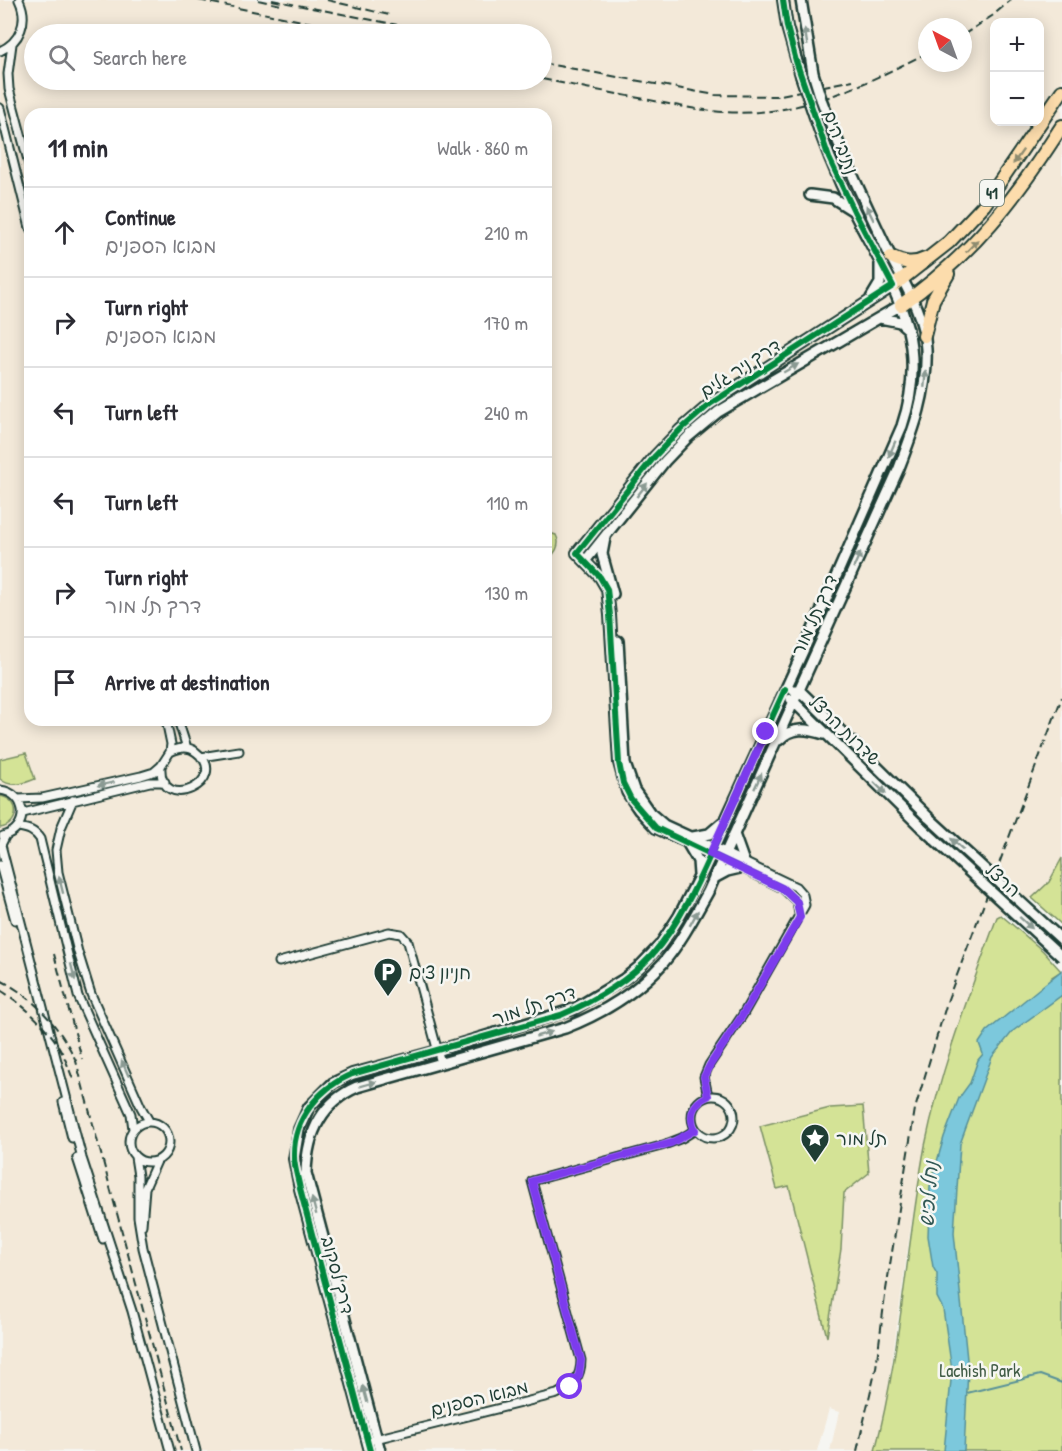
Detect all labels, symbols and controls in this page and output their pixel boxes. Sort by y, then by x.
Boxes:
north arrow [918,18,972,72]
map controls [990,18,1044,126]
button: + [990,18,1044,72]
search box [24,24,552,90]
one-way arrow [801,27,810,46]
icon: search [45,41,78,74]
text: Search here [93,42,187,72]
button: − [990,72,1044,126]
street label: נתיבי הים [817,106,865,178]
text: 11 min [48,130,108,165]
text: Walk · 860 m [437,134,528,161]
one-way arrow [1012,148,1024,164]
road number: 41 [980,180,1004,206]
text: Continue [105,202,176,232]
one-way arrow [865,205,874,222]
icon: ahead [48,216,81,249]
text: 210 m [484,219,528,246]
text: מבוא הספנים [105,232,216,259]
one-way arrow [965,238,979,253]
text: Turn right [105,292,188,322]
icon: right [48,306,81,339]
text: 170 m [484,309,528,336]
text: מבוא הספנים [105,322,216,349]
street label: דרך ניר גלים [695,333,785,403]
one-way arrow [783,362,799,373]
one-way arrow [920,369,930,388]
icon: left [48,396,81,429]
text: Turn left [105,397,178,427]
text: 240 m [484,399,528,426]
one-way arrow [887,440,897,458]
one-way arrow [635,482,648,498]
icon: left [48,486,81,519]
text: Turn left [105,487,178,517]
text: 110 m [486,489,528,516]
one-way arrow [852,551,862,569]
text: Turn right [105,562,188,592]
street label: דרך תל מור [785,570,843,660]
icon: right [48,576,81,609]
text: 130 m [485,579,528,606]
text: דרך תל מור [105,592,201,619]
icon: arrive [48,666,81,699]
text: Arrive at destination [105,667,270,697]
street label: שדרות הרצל [803,689,887,771]
route end [752,718,778,744]
one-way arrow [754,773,763,790]
one-way arrow [97,780,116,789]
one-way arrow [873,780,887,794]
one-way arrow [950,838,965,851]
street label: הרצל [980,857,1026,903]
one-way arrow [56,876,66,894]
one-way arrow [688,909,698,926]
one-way arrow [1018,916,1033,929]
parking icon: חניון צים [372,956,404,998]
place label: חניון צים [409,960,471,985]
one-way arrow [68,963,78,981]
street label: דרך תל מור [489,979,579,1031]
one-way arrow [535,1029,553,1038]
one-way arrow [120,1059,130,1077]
one-way arrow [359,1078,377,1088]
place icon: תל מור [799,1122,831,1164]
place label: תל מור [836,1126,887,1151]
water label: נחל לכיש [912,1159,944,1228]
one-way arrow [309,1197,318,1215]
street label: דרך לסקוב [316,1233,360,1317]
park label: Lachish Park [939,1358,1021,1383]
route start [556,1373,582,1399]
street label: מבוא הספנים [427,1374,531,1422]
one-way arrow [359,1385,369,1404]

